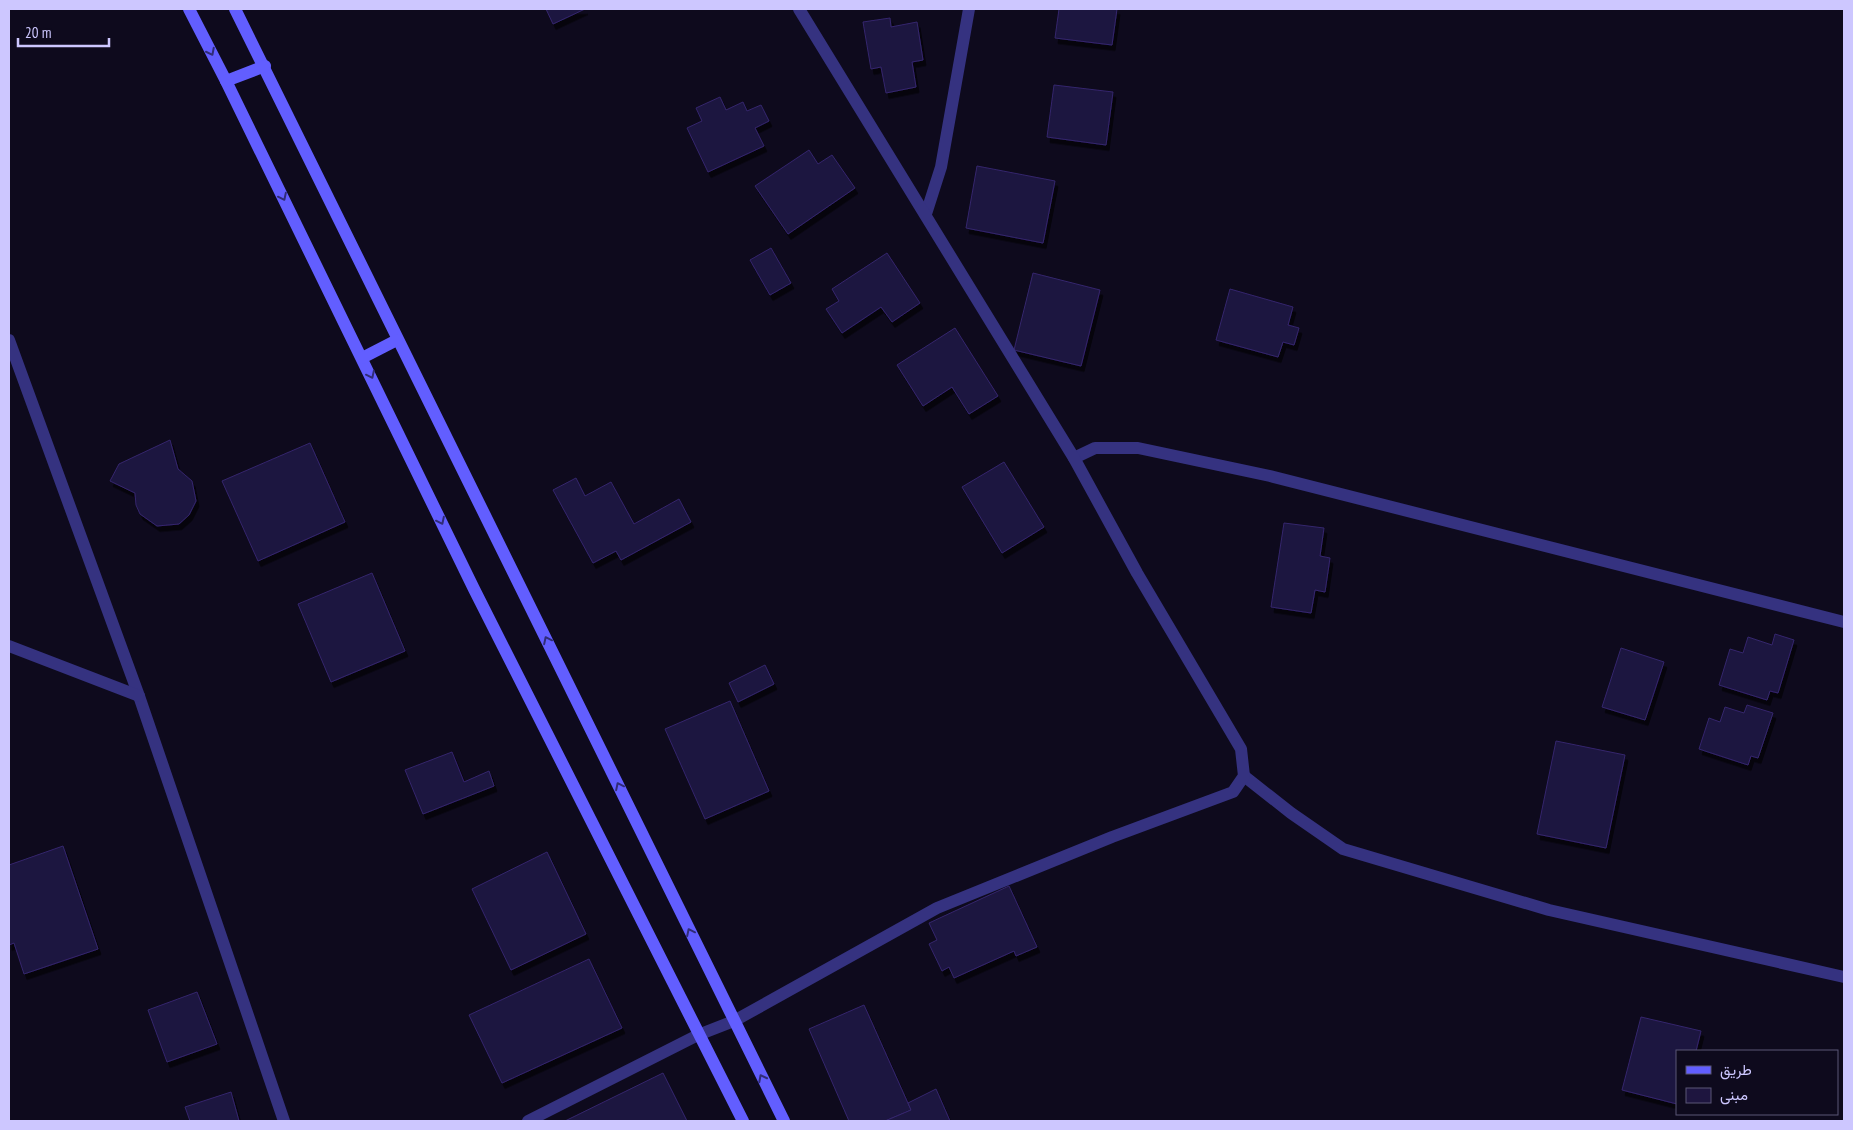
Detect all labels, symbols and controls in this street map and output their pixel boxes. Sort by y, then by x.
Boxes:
scale bar [18,15,109,47]
text: 20 m [25,23,51,42]
one-way arrow [205,47,215,56]
one-way arrow [277,192,287,201]
one-way arrow [364,370,375,379]
one-way arrow [435,516,446,525]
one-way arrow [543,636,553,645]
one-way arrow [615,782,625,791]
one-way arrow [686,928,696,937]
legend [1676,1050,1838,1115]
text: طريق [1720,1060,1752,1080]
one-way arrow [758,1074,768,1083]
text: مبنى [1720,1085,1748,1105]

